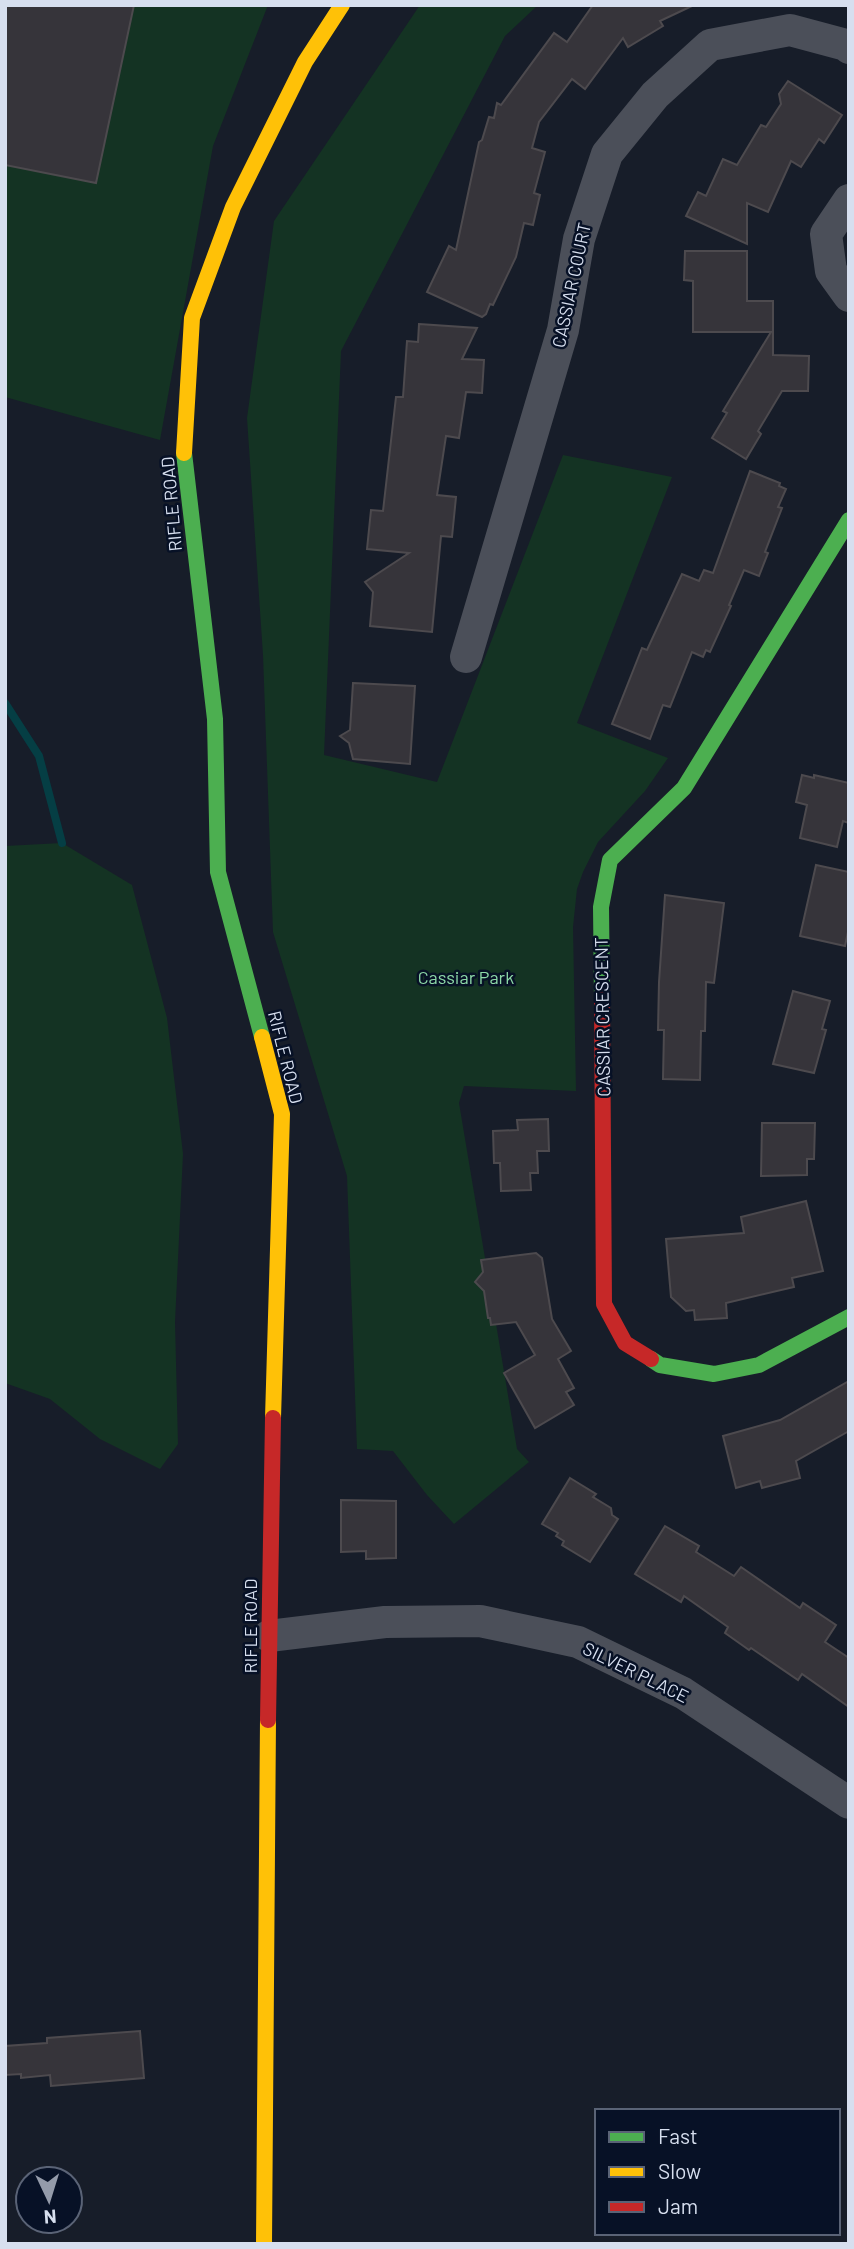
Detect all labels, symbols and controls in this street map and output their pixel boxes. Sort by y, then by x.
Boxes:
street label: CASSIAR COURT [547,220,595,350]
street label: RIFLE ROAD [156,456,186,552]
street label: CASSIAR CRESCENT [590,937,614,1097]
park label: Cassiar Park [418,966,514,988]
street label: RIFLE ROAD [264,1008,308,1106]
street label: RIFLE ROAD [239,1579,261,1673]
street label: SILVER PLACE [580,1637,692,1707]
legend [595,2109,840,2235]
text: Fast [658,2123,698,2148]
text: Slow [658,2158,701,2183]
north arrow [14,2165,84,2235]
text: Jam [658,2193,698,2218]
text: N [43,2206,57,2229]

